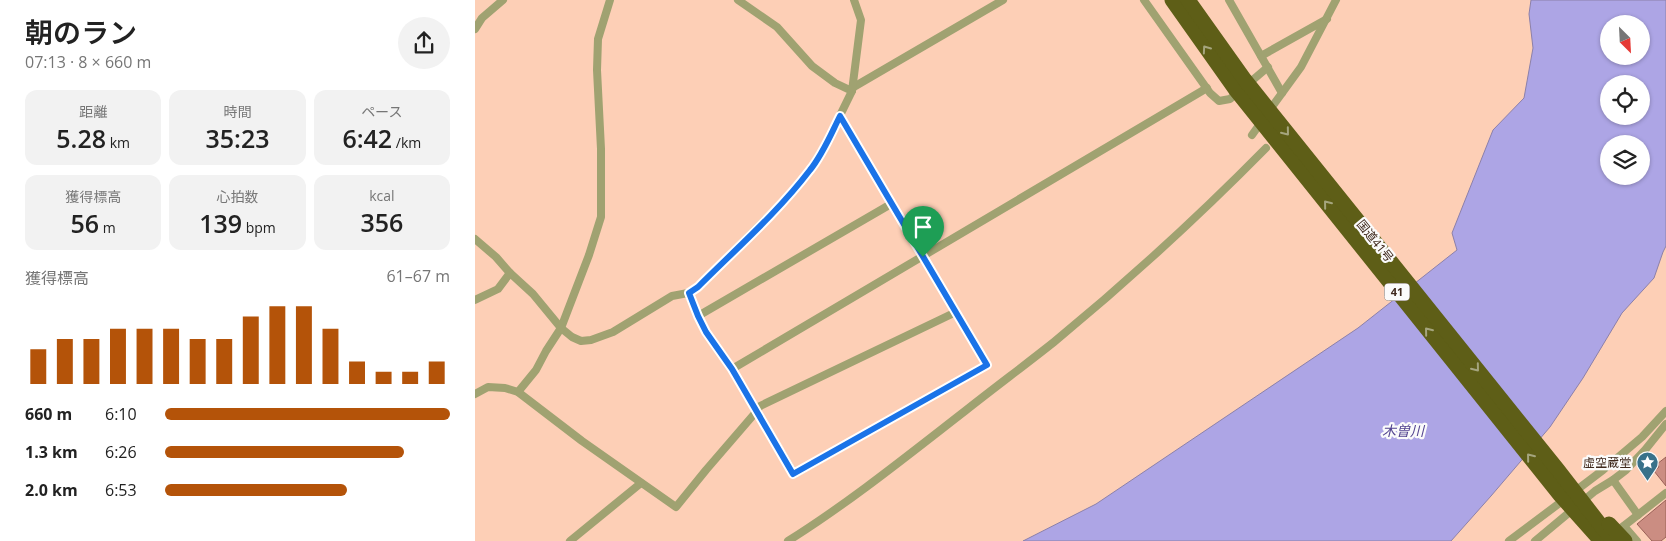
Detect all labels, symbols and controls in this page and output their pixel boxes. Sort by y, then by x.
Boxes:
text: 朝のラン [25,13,137,51]
north arrow [1600,15,1650,65]
map controls [1600,15,1650,185]
button: share [398,17,450,69]
one-way arrow [1203,45,1212,55]
text: 07:13 · 8 × 660 m [25,51,151,73]
button: locate [1600,75,1650,125]
text: 距離 [79,102,107,121]
text: 時間 [223,102,251,121]
text: ペース [361,102,402,121]
text: 5.28 [56,121,106,155]
text: 35:23 [205,121,270,155]
text: 6:42 [342,121,392,155]
one-way arrow [1281,126,1289,135]
text: km [106,133,130,152]
text: /km [392,133,421,152]
button: layers [1600,135,1650,185]
text: kcal [369,186,395,205]
text: 獲得標高 [65,187,121,206]
text: 心拍数 [216,187,258,206]
one-way arrow [1324,201,1332,210]
text: 356 [360,205,403,239]
text: 56 [71,206,99,240]
text: 139 [199,206,242,240]
pin [902,206,944,257]
icon: arrive [909,213,937,241]
street label: 国道41号 [1353,216,1398,265]
text: m [99,218,116,237]
text: bpm [242,218,276,237]
text: 61–67 m [386,265,450,287]
text: 獲得標高 [25,267,89,289]
road number: 41 [1385,284,1409,300]
one-way arrow [1425,327,1434,336]
one-way arrow [1470,362,1478,371]
text: 660 m [25,403,72,425]
text: 6:10 [105,403,137,425]
water label: 木曽川 [1382,421,1426,440]
text: 1.3 km [25,441,78,463]
text: 6:26 [105,441,137,463]
place icon: 虚空蔵堂 [1635,451,1659,482]
one-way arrow [1526,454,1535,463]
place label: 虚空蔵堂 [1583,454,1631,471]
text: 2.0 km [25,479,78,501]
text: 6:53 [105,479,137,501]

